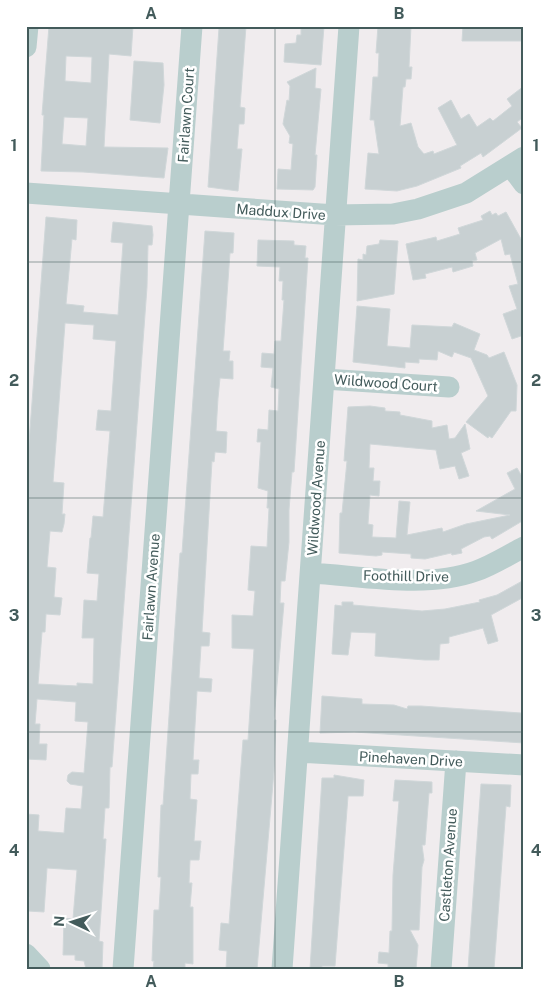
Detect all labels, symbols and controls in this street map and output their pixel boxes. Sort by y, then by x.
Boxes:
text: A [145,4,157,23]
text: B [394,4,405,23]
street label: Fairlawn Court [175,67,197,163]
text: 1 [11,136,17,155]
text: 1 [533,136,539,155]
street label: Maddux Drive [236,201,326,223]
text: 2 [9,371,19,390]
street label: Wildwood Court [334,371,438,395]
text: 2 [531,371,541,390]
street label: Wildwood Avenue [304,440,328,556]
street label: Fairlawn Avenue [139,533,163,641]
street label: Foothill Drive [363,567,449,585]
text: 3 [9,606,19,625]
text: 3 [531,606,541,625]
street label: Pinehaven Drive [359,748,463,770]
street label: Castleton Avenue [436,808,460,922]
text: 4 [9,841,20,860]
text: 4 [531,841,542,860]
north arrow [48,898,98,948]
text: N [51,915,67,927]
text: A [145,972,157,991]
text: B [394,972,405,991]

